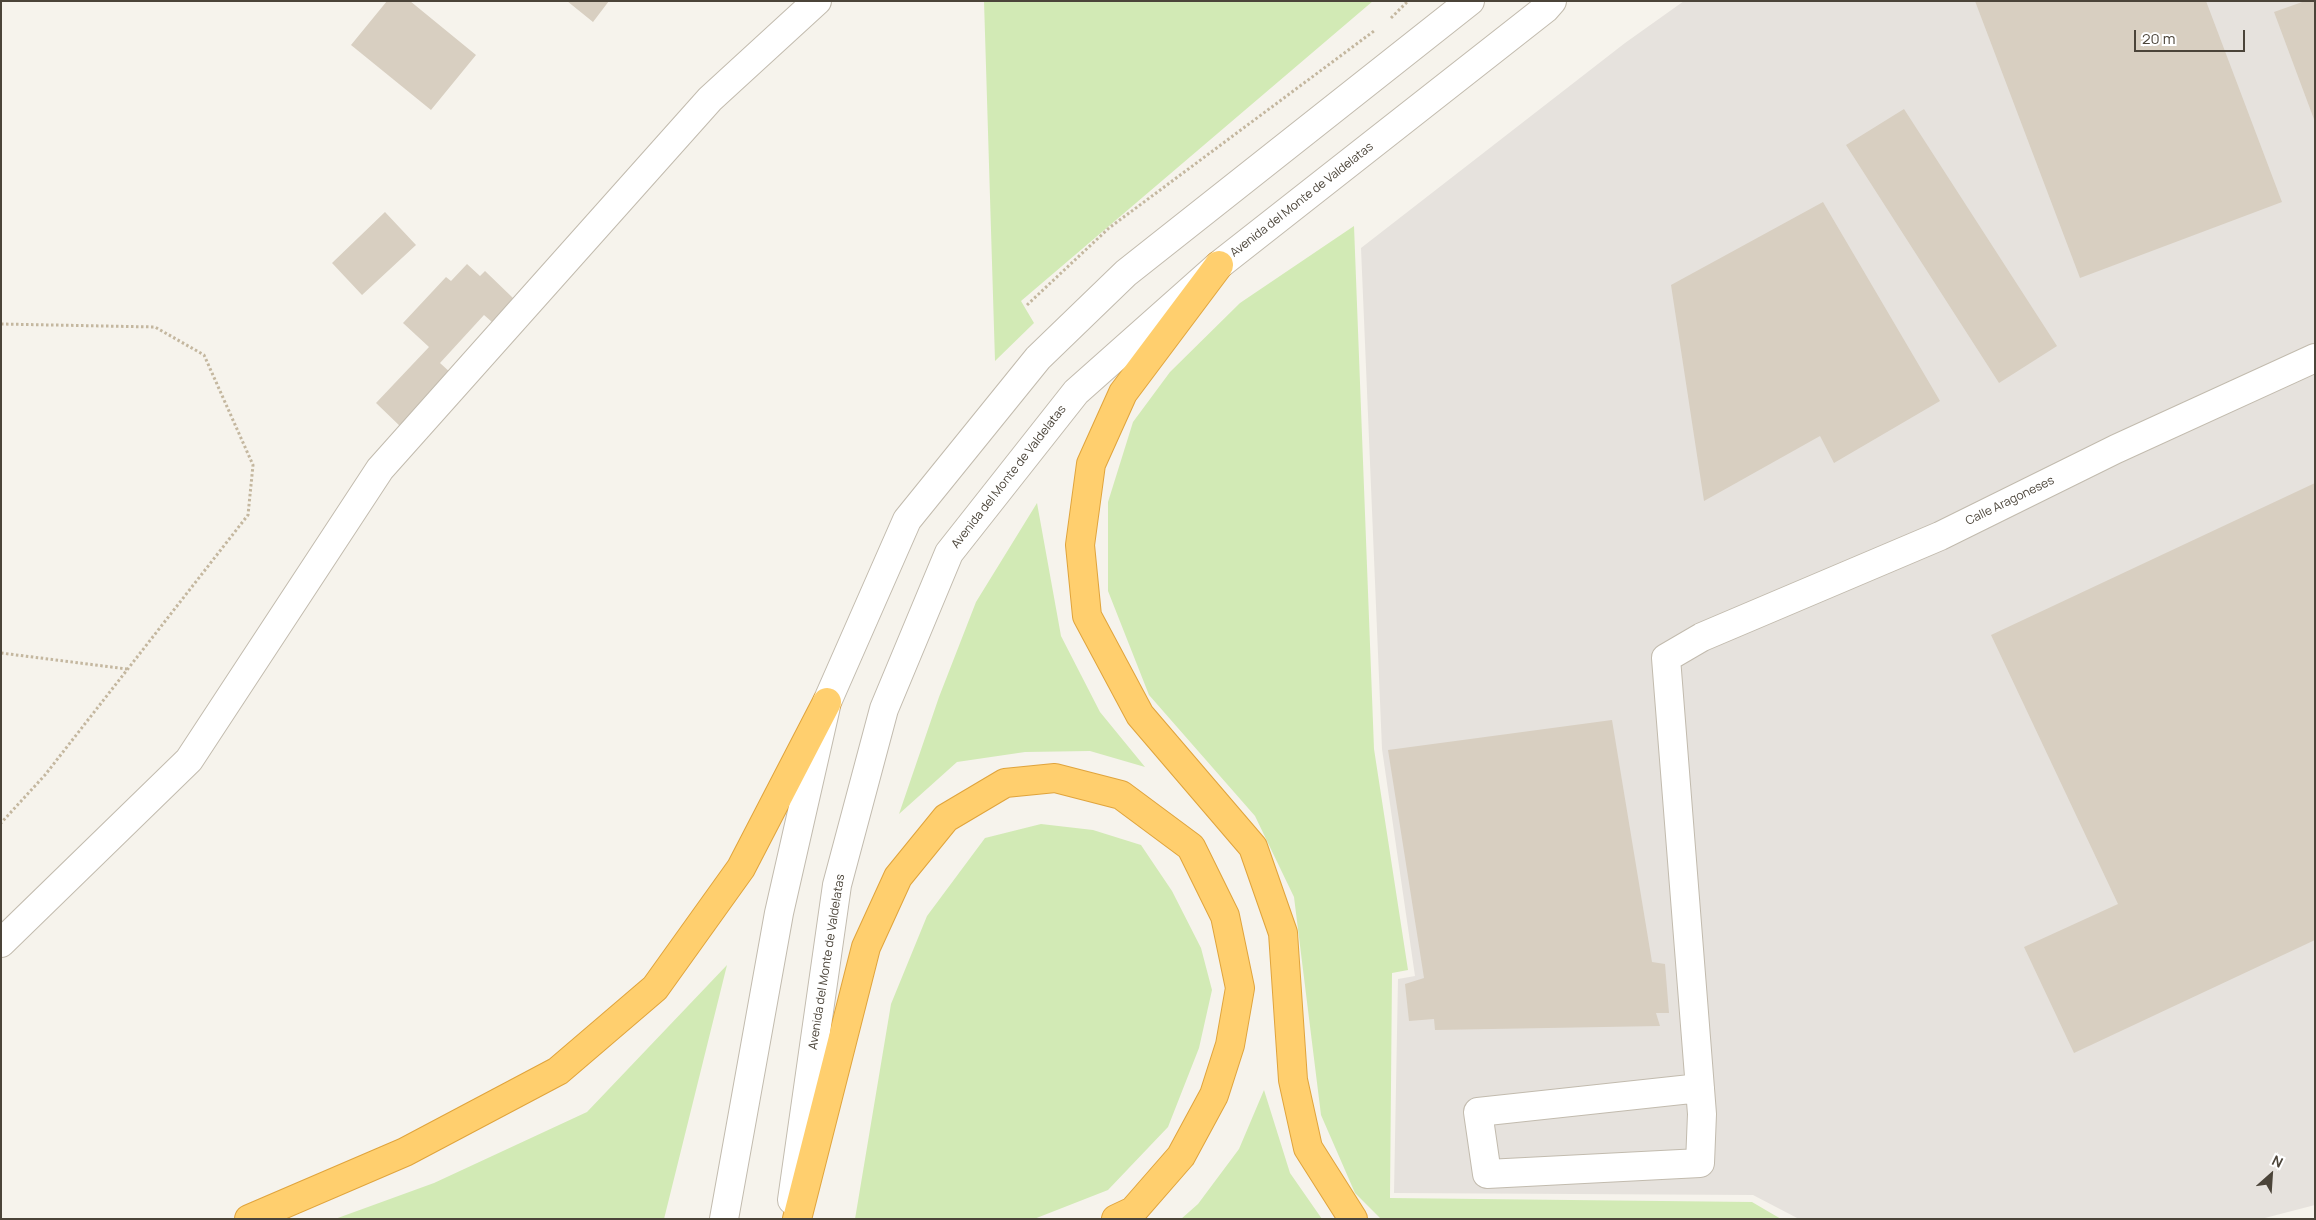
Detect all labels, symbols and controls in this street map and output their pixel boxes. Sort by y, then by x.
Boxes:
scale bar [2136,20,2247,52]
text: 20 m [2142,28,2175,49]
street label: Avenida del Monte de Valdelatas [1228,140,1376,260]
street label: Avenida del Monte de Valdelatas [949,403,1069,551]
street label: Calle Aragoneses [1963,473,2057,529]
street label: Avenida del Monte de Valdelatas [806,873,848,1051]
north arrow [2246,1150,2296,1200]
text: N [2269,1150,2286,1172]

